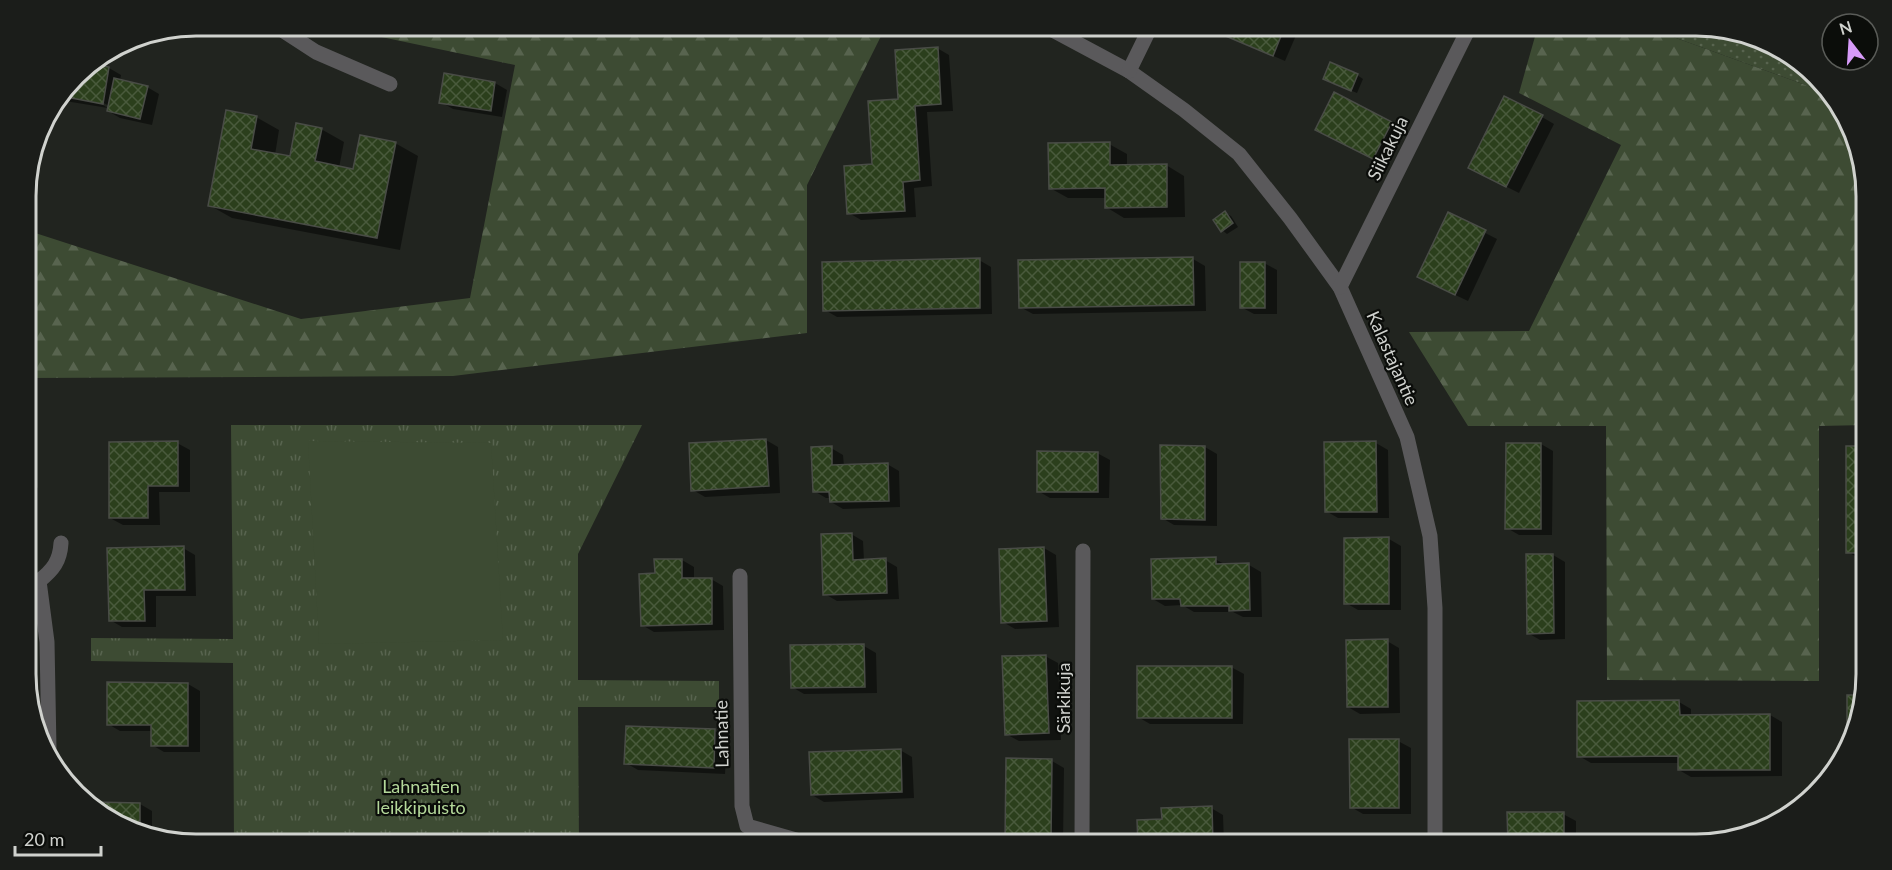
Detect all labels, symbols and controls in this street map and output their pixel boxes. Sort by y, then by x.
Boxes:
north arrow [1820,12,1880,72]
text: N [1837,16,1854,38]
street label: Siikakuja [1362,112,1412,184]
street label: Kalastajantie [1362,307,1424,409]
street label: Särkikuja [1052,662,1074,734]
street label: Lahnatie [709,700,733,768]
park label: Lahnatien leikkipuisto [376,775,466,818]
scale bar [15,819,100,857]
text: 20 m [24,828,64,850]

